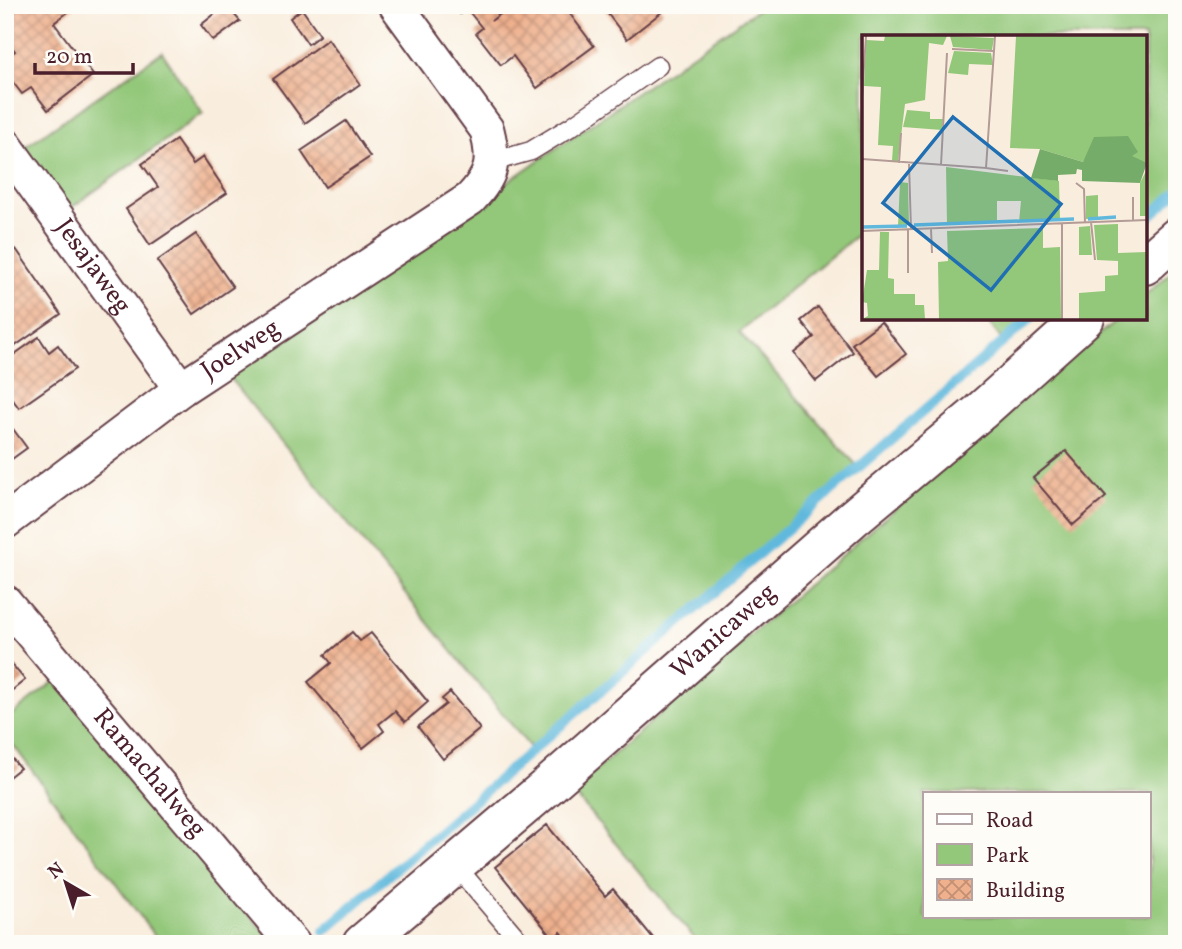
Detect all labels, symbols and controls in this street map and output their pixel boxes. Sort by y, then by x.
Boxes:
scale bar [35,32,133,76]
inset map [862,35,1147,320]
text: 20 m [46,43,92,72]
street label: Jesajaweg [46,212,140,322]
street label: Joelweg [194,311,287,389]
street label: Wanicaweg [663,575,784,688]
street label: Ramachalweg [84,701,214,846]
legend [923,792,1150,918]
text: Road [986,807,1033,836]
text: Park [986,842,1029,871]
north arrow [32,848,102,918]
text: N [43,857,70,886]
text: Building [986,877,1065,906]

